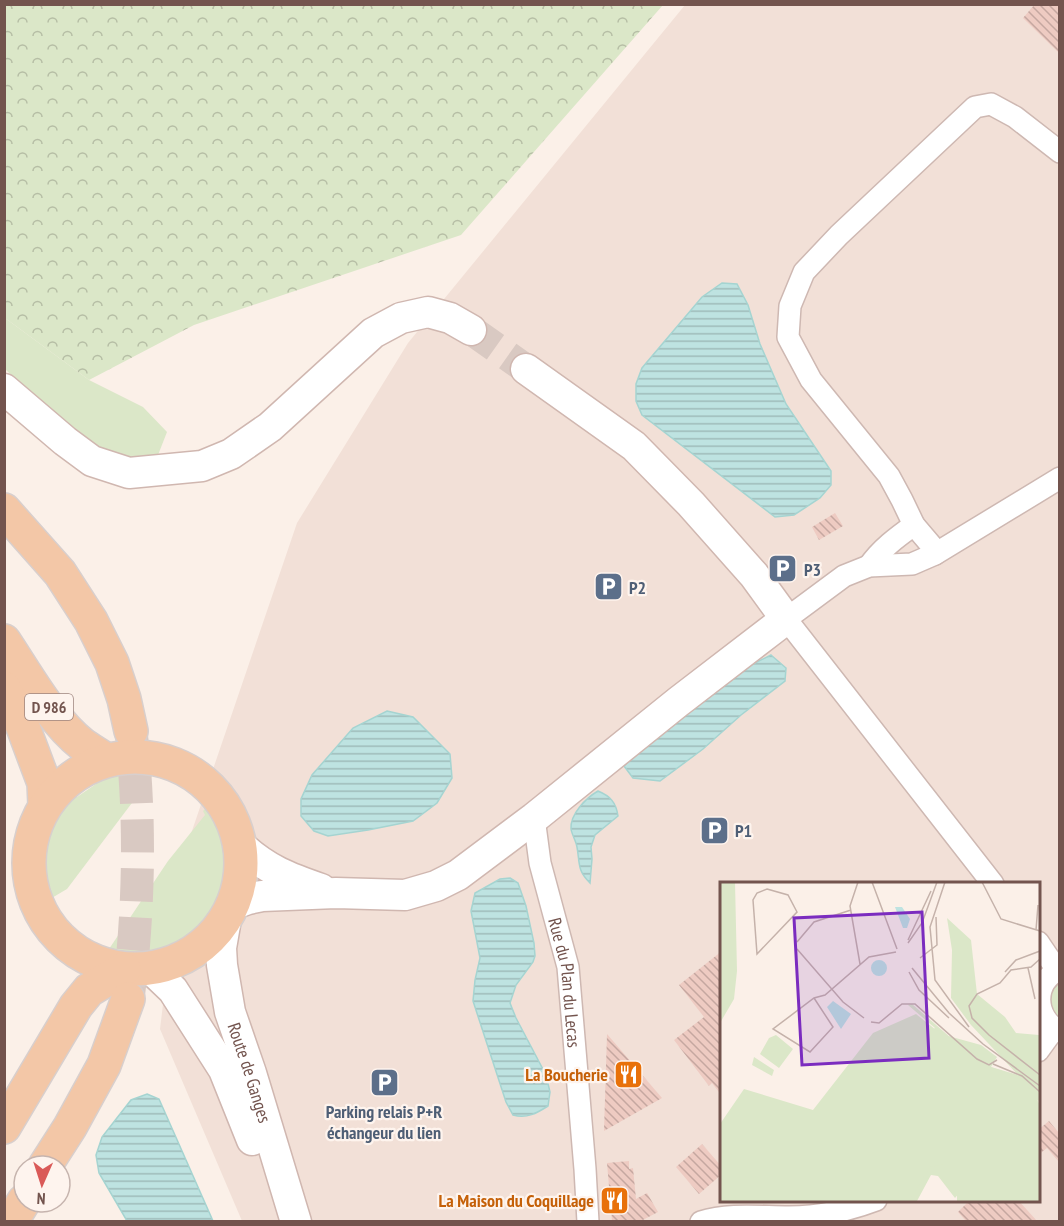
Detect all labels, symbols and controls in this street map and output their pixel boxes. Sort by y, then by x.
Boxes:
parking icon: P3 [767,553,799,585]
place label: P3 [804,558,821,581]
parking icon: P2 [592,571,624,603]
place label: P2 [629,576,646,599]
road number: D 986 [25,694,73,720]
parking icon: P1 [698,814,730,846]
place label: P1 [735,819,752,842]
inset map [720,882,1040,1202]
street label: Rue du Plan du Lecas [544,915,586,1048]
street label: Route de Ganges [223,1019,277,1125]
restaurant icon: La Boucherie [613,1058,645,1090]
place label: La Boucherie [525,1063,608,1086]
parking icon: Parking relais P+R échangeur du lien [368,1066,400,1098]
place label: Parking relais P+R échangeur du lien [326,1100,442,1144]
north arrow [12,1154,72,1214]
restaurant icon: La Maison du Coquillage [599,1184,631,1216]
text: N [36,1189,46,1209]
place label: La Maison du Coquillage [439,1189,594,1212]

